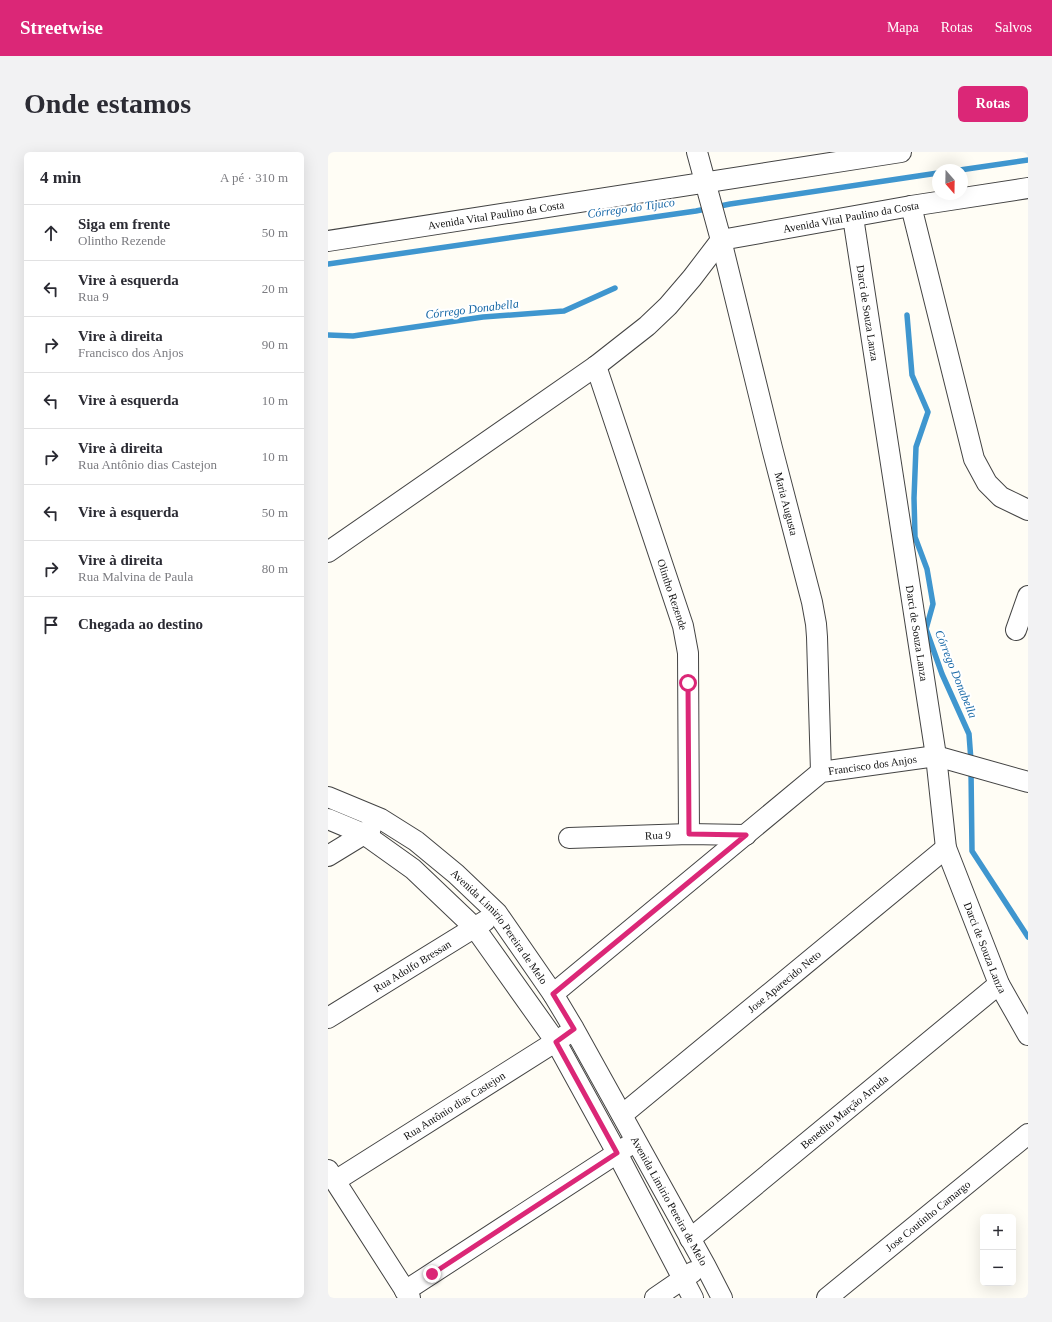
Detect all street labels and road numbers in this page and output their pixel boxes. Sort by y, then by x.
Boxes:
street label: Avenida Vital Paulino da Costa [427,198,565,231]
street label: Avenida Vital Paulino da Costa [782,199,920,235]
street label: Darci de Souza Lanza [854,264,881,362]
street label: Maria Augusta [772,471,801,537]
street label: Olintho Rezende [655,557,690,631]
street label: Darci de Souza Lanza [904,584,930,682]
street label: Francisco dos Anjos [827,753,918,777]
street label: Rua 9 [645,829,672,841]
street label: Avenida Limirio Pereira de Melo [449,866,550,987]
street label: Darci de Souza Lanza [962,900,1009,995]
street label: Rua Adolfo Bressan [371,937,454,994]
street label: Jose Aparecido Neto [745,948,823,1015]
street label: Rua Antônio dias Castejon [401,1069,508,1142]
street label: Benedito Marção Arruda [798,1072,890,1151]
street label: Avenida Limirio Pereira de Melo [629,1134,710,1268]
street label: Jose Coutinho Camargo [883,1177,973,1254]

